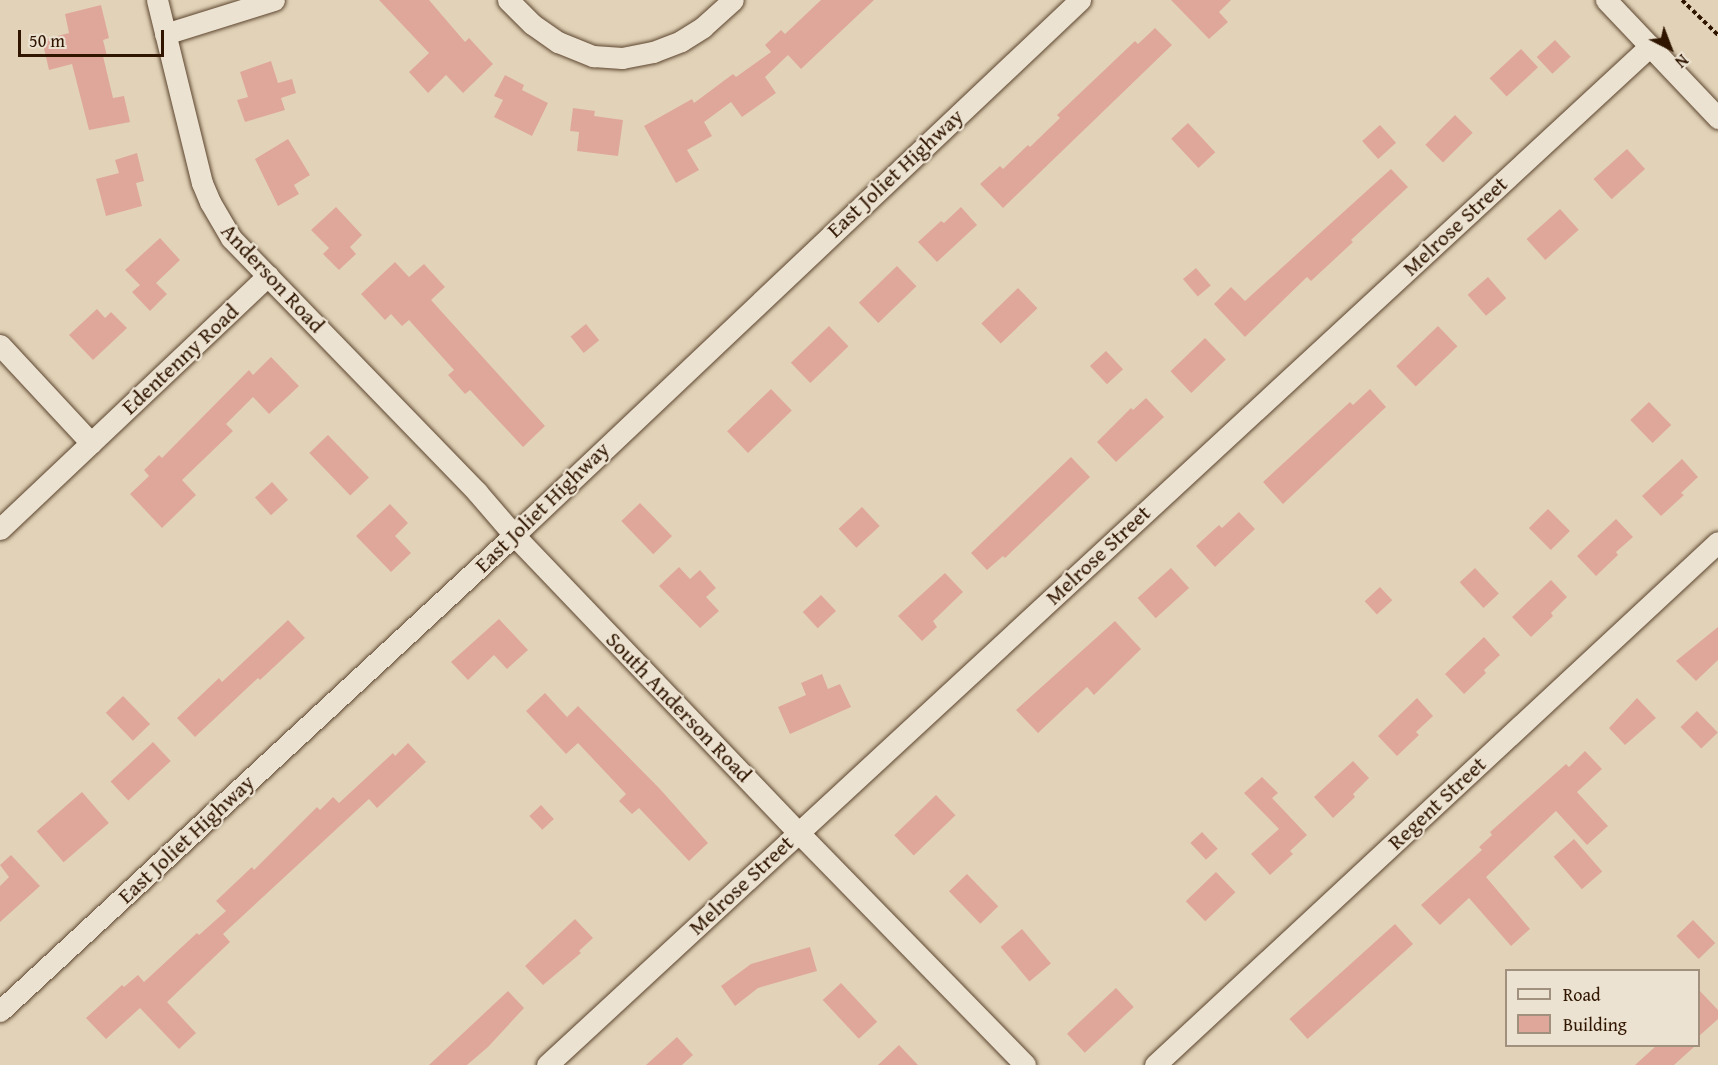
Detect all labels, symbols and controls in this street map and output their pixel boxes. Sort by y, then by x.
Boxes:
scale bar [21,18,166,56]
north arrow [1640,18,1700,78]
text: 50 m [29,27,65,54]
text: N [1670,49,1694,74]
street label: East Joliet Highway [821,103,969,243]
street label: Melrose Street [1397,171,1513,281]
street label: Anderson Road [216,218,330,338]
street label: Edentenny Road [116,298,244,420]
street label: East Joliet Highway [469,436,615,578]
street label: Melrose Street [1040,500,1156,610]
street label: South Anderson Road [600,626,758,788]
street label: Regent Street [1382,751,1492,855]
street label: East Joliet Highway [112,769,260,909]
street label: Melrose Street [683,830,799,940]
legend [1505,969,1700,1047]
text: Road [1563,981,1601,1008]
text: Building [1563,1011,1627,1038]

